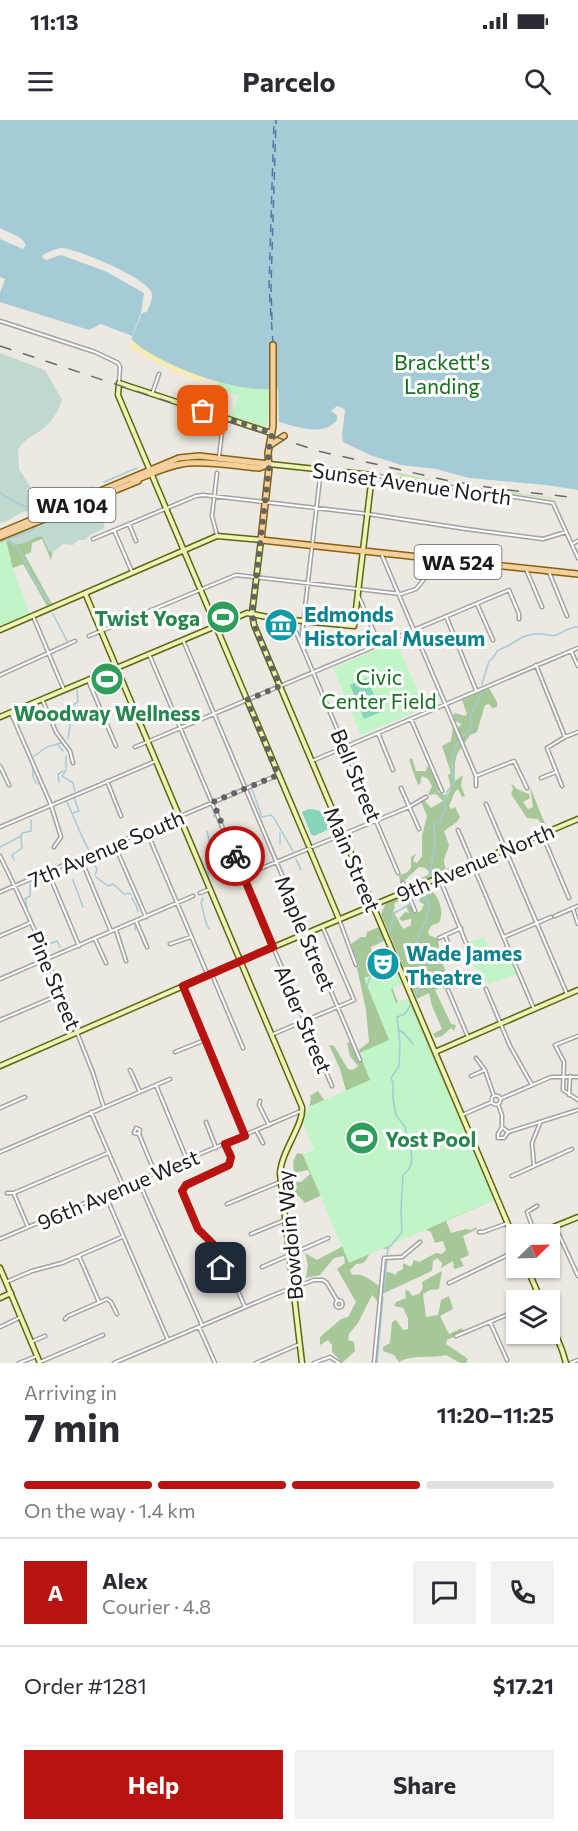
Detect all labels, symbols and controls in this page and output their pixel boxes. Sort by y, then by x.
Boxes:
text: 11:13 [30,8,79,35]
icon: menu [24,65,57,98]
text: Parcelo [242,65,336,98]
icon: search [521,65,554,98]
park label: Brackett's Landing [394,349,490,398]
pin [177,385,228,436]
icon: bag [186,394,219,427]
street label: Sunset Avenue North [311,457,513,509]
road number: WA 104 [28,488,116,522]
road number: WA 524 [414,545,502,579]
sports icon: Twist Yoga [205,599,241,635]
place label: Edmonds Historical Museum [304,601,485,650]
place label: Twist Yoga [94,605,200,630]
museum icon: Edmonds Historical Museum [263,607,299,643]
sports icon: Woodway Wellness [89,661,125,697]
park label: Civic Center Field [321,664,437,713]
place label: Woodway Wellness [13,700,201,725]
street label: Bell Street [326,725,388,825]
street label: Main Street [320,803,386,915]
street label: 7th Avenue South [24,804,188,892]
street label: 9th Avenue North [392,818,558,906]
courier [205,826,265,886]
icon: bike [219,840,252,873]
street label: Maple Street [270,871,342,995]
street label: Pine Street [23,927,87,1033]
place label: Wade James Theatre [406,940,522,989]
theatre icon: Wade James Theatre [365,946,401,982]
street label: Alder Street [270,961,338,1077]
sports icon: Yost Pool [344,1120,380,1156]
place label: Yost Pool [385,1126,476,1151]
street label: 96th Avenue West [33,1144,203,1234]
street label: Bowdoin Way [271,1169,307,1301]
north arrow [506,1224,560,1278]
map controls [506,1224,560,1344]
pin [195,1242,246,1293]
icon: home [204,1251,237,1284]
button: layers [506,1290,560,1344]
text: Arriving in [24,1380,117,1404]
text: 11:20–11:25 [437,1401,554,1428]
text: 7 min [24,1402,120,1450]
text: On the way · 1.4 km [24,1498,196,1522]
button: chat [413,1561,476,1624]
button: phone [491,1561,554,1624]
text: Alex [102,1567,148,1594]
text: A [48,1579,63,1606]
text: Courier · 4.8 [102,1594,211,1618]
text: Order #1281 [24,1672,147,1699]
text: $17.21 [493,1672,554,1699]
button: Help [24,1750,283,1819]
button: Share [295,1750,554,1819]

